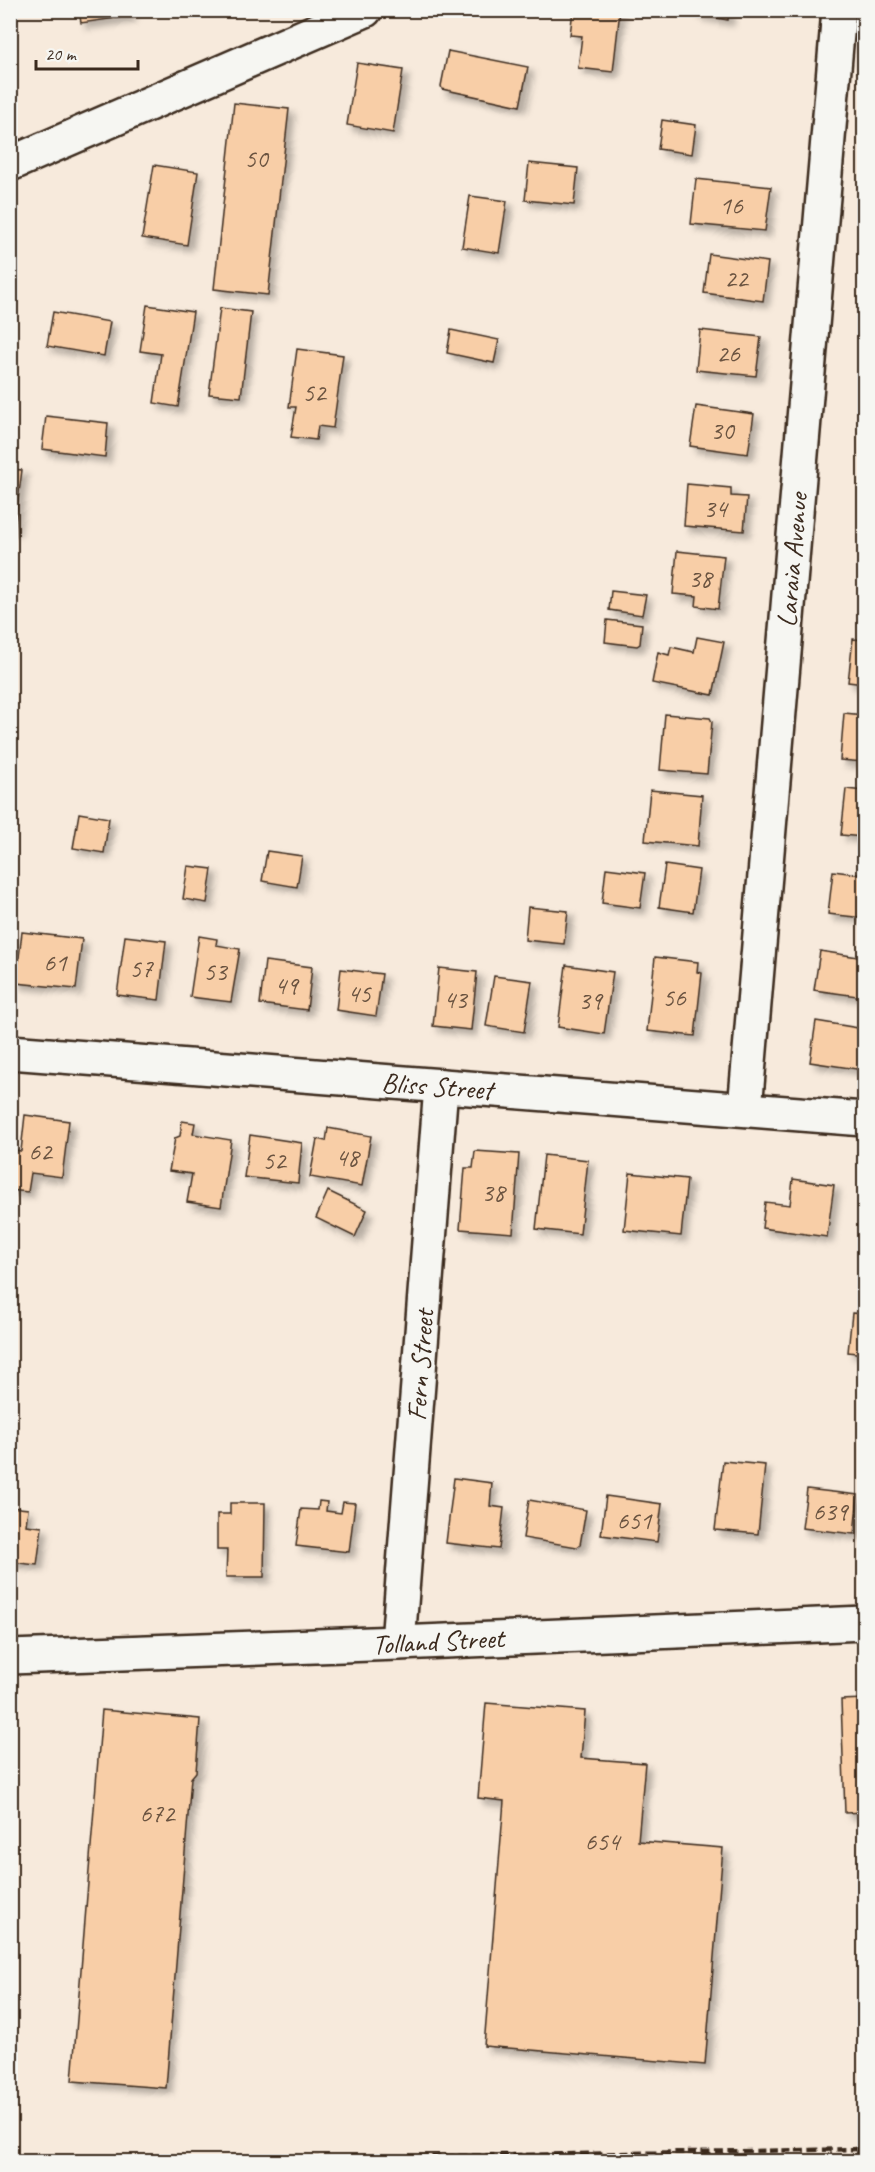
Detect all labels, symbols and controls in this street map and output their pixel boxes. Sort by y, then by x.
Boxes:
scale bar [36,33,138,71]
text: 20 m [45,43,78,65]
house number: 50 [244,142,270,175]
house number: 16 [719,189,744,222]
house number: 22 [724,262,750,295]
house number: 26 [716,337,741,370]
house number: 52 [302,376,328,409]
house number: 30 [710,414,736,447]
street label: Laraia Avenue [769,490,815,628]
house number: 34 [703,492,729,525]
house number: 38 [688,562,714,595]
house number: 61 [43,946,68,979]
house number: 57 [129,952,154,985]
house number: 53 [203,955,229,988]
house number: 49 [274,969,300,1002]
house number: 45 [347,977,372,1010]
house number: 56 [662,981,687,1014]
house number: 43 [443,983,469,1016]
house number: 39 [578,984,604,1017]
street label: Bliss Street [380,1065,497,1108]
house number: 62 [28,1135,54,1168]
house number: 48 [335,1141,361,1174]
house number: 52 [262,1144,288,1177]
house number: 38 [481,1176,507,1209]
street label: Fern Street [399,1306,442,1422]
house number: 639 [812,1495,850,1528]
house number: 651 [616,1504,653,1537]
street label: Tolland Street [371,1620,507,1662]
house number: 672 [139,1797,177,1830]
house number: 654 [584,1825,622,1858]

